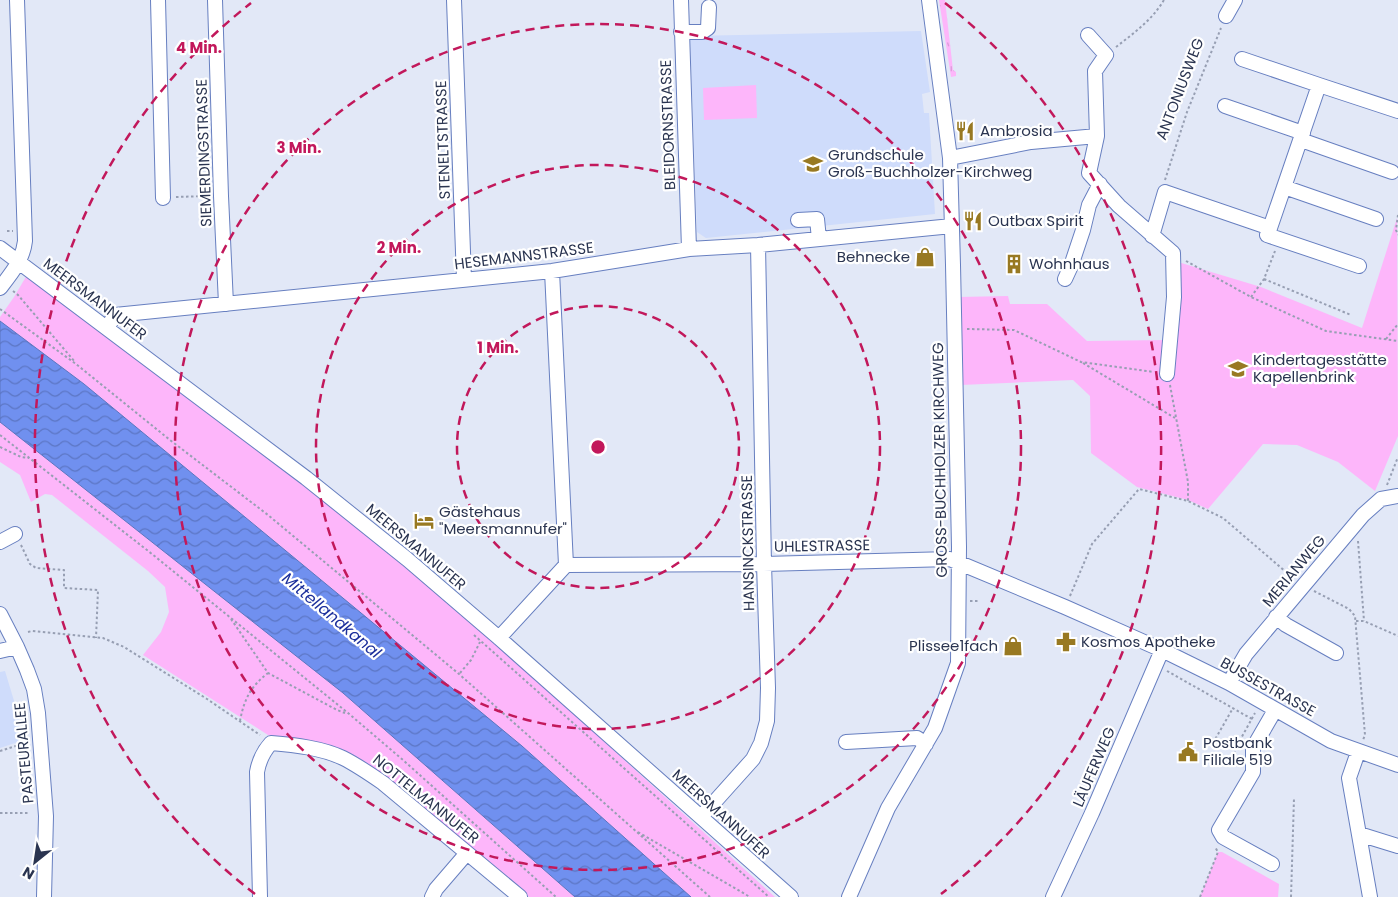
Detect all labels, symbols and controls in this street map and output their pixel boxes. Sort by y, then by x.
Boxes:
street label: ANTONIUSWEG [1150,34,1209,143]
text: 4 Min. [176,37,222,58]
street label: BLEIDORNSTRASSE [655,59,680,191]
street label: SIEMERDINGSTRASSE [190,79,217,227]
street label: STENELTSTRASSE [430,80,455,200]
restaurant icon: Ambrosia [954,120,976,142]
place label: Ambrosia [980,120,1053,141]
text: 3 Min. [277,137,321,158]
place label: Grundschule Groß-Buchholzer-Kirchweg [828,144,1032,182]
school or university icon: Grundschule Groß-Buchholzer-Kirchweg [802,153,824,175]
restaurant icon: Outbax Spirit [962,210,984,232]
place label: Outbax Spirit [988,210,1084,231]
text: 2 Min. [377,237,421,258]
street label: HESEMANNSTRASSE [453,237,595,274]
place label: Behnecke [837,246,910,267]
shop icon: Behnecke [914,246,936,268]
street label: MEERSMANNUFER [39,253,151,345]
building icon: Wohnhaus [1003,253,1025,275]
place label: Wohnhaus [1029,253,1110,274]
text: 1 Min. [477,337,519,358]
street label: GROSS-BUCHHOLZER KIRCHWEG [927,342,952,578]
place label: Kindertagesstätte Kapellenbrink [1253,349,1387,387]
school or university icon: Kindertagesstätte Kapellenbrink [1227,358,1249,380]
centre of rings [589,438,607,456]
street label: HANSINCKSTRASSE [736,475,759,611]
street label: MEERSMANNUFER [362,498,471,595]
place label: Gästehaus "Meersmannufer" [439,501,567,539]
hotel icon: Gästehaus "Meersmannufer" [413,510,435,532]
street label: MERIANWEG [1257,530,1330,611]
street label: UHLESTRASSE [774,534,870,557]
water label: Mittellandkanal [277,567,386,664]
pharmacy icon: Kosmos Apotheke [1055,631,1077,653]
place label: Kosmos Apotheke [1081,631,1216,652]
place label: Plissee1fach [909,635,998,656]
shop icon: Plissee1fach [1002,635,1024,657]
street label: BUSSESTRASSE [1217,652,1320,721]
street label: PASTEURALLEE [9,702,38,804]
street label: LÄUFERWEG [1067,723,1120,810]
place label: Postbank Filiale 519 [1203,732,1272,770]
public building icon: Postbank Filiale 519 [1177,741,1199,763]
street label: NOTTELMANNUFER [369,749,484,848]
street label: MEERSMANNUFER [668,764,775,863]
north arrow [10,837,60,887]
text: N [19,862,38,885]

